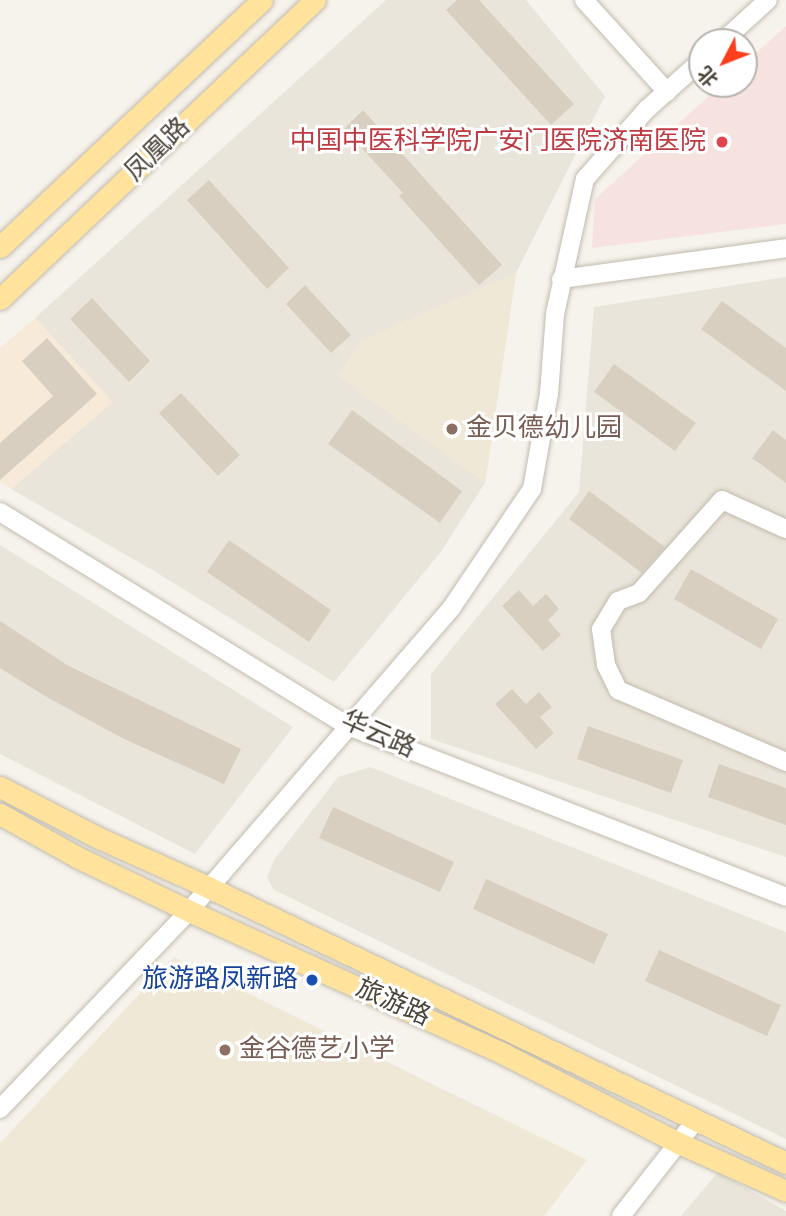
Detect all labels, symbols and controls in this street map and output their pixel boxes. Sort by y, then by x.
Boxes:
north arrow [688,28,758,98]
text: 北 [695,63,722,89]
street label: 凤凰路 [119,112,197,188]
place label: 中国中医科学院广安门医院济南医院 [290,126,706,158]
marker: 中国中医科学院广安门医院济南医院 [712,132,732,152]
place label: 金贝德幼儿园 [466,413,622,445]
marker: 金贝德幼儿园 [444,421,460,437]
street label: 华云路 [336,705,420,765]
place label: 旅游路凤新路 [142,964,298,996]
marker: 旅游路凤新路 [304,972,320,988]
street label: 旅游路 [351,973,435,1033]
place label: 金谷德艺小学 [239,1034,395,1066]
marker: 金谷德艺小学 [217,1042,233,1058]

